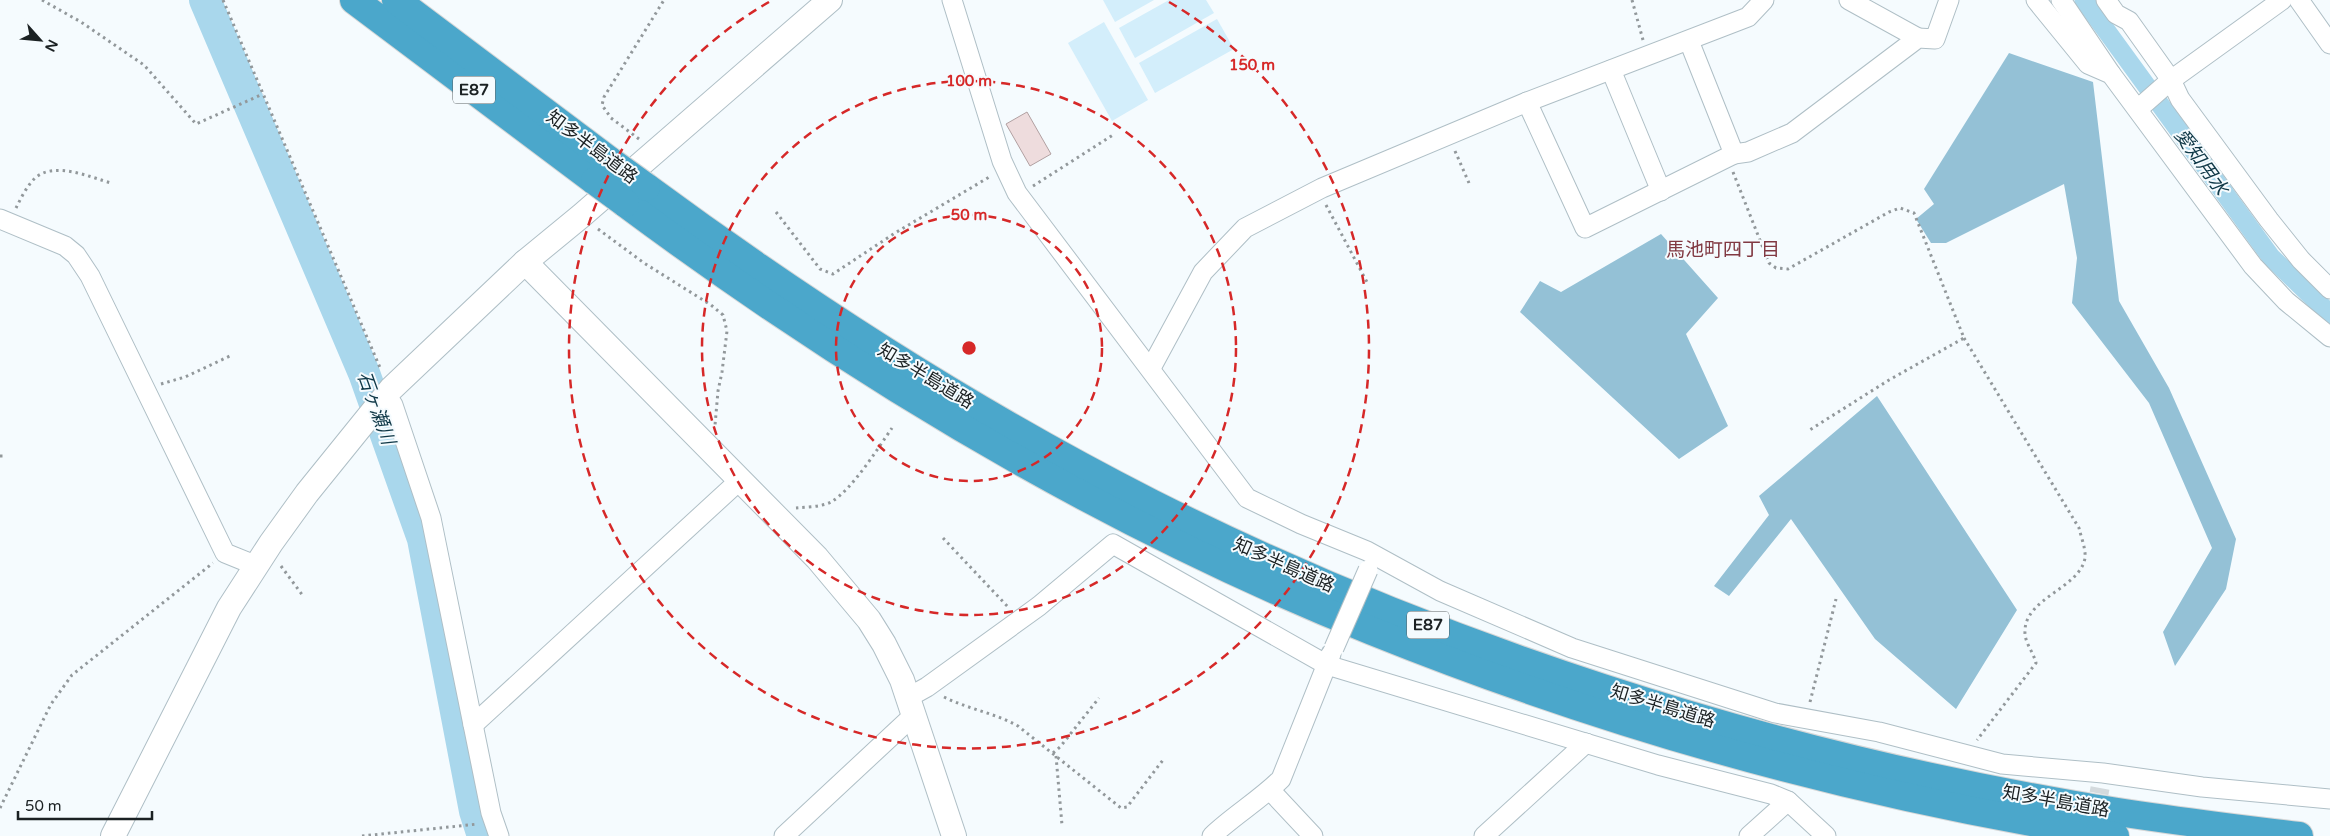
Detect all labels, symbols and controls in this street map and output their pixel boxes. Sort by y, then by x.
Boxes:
north arrow [15,15,65,65]
text: N [41,37,61,55]
text: 150 m [1229,56,1275,74]
text: 100 m [946,72,992,90]
road number: E87 [453,76,495,104]
street label: 知多半島道路 [542,106,642,188]
water label: 愛知用水 [2170,125,2233,201]
text: 50 m [951,206,987,224]
district label: 馬池町四丁目 [1666,239,1780,261]
street label: 知多半島道路 [874,339,978,413]
centre of rings [960,339,978,357]
water label: 石ヶ瀬川 [353,369,400,449]
street label: 知多半島道路 [1230,533,1338,597]
road number: E87 [1407,612,1449,638]
street label: 知多半島道路 [1608,680,1718,732]
street label: 知多半島道路 [2001,781,2111,821]
scale bar [18,788,151,820]
text: 50 m [25,797,62,815]

